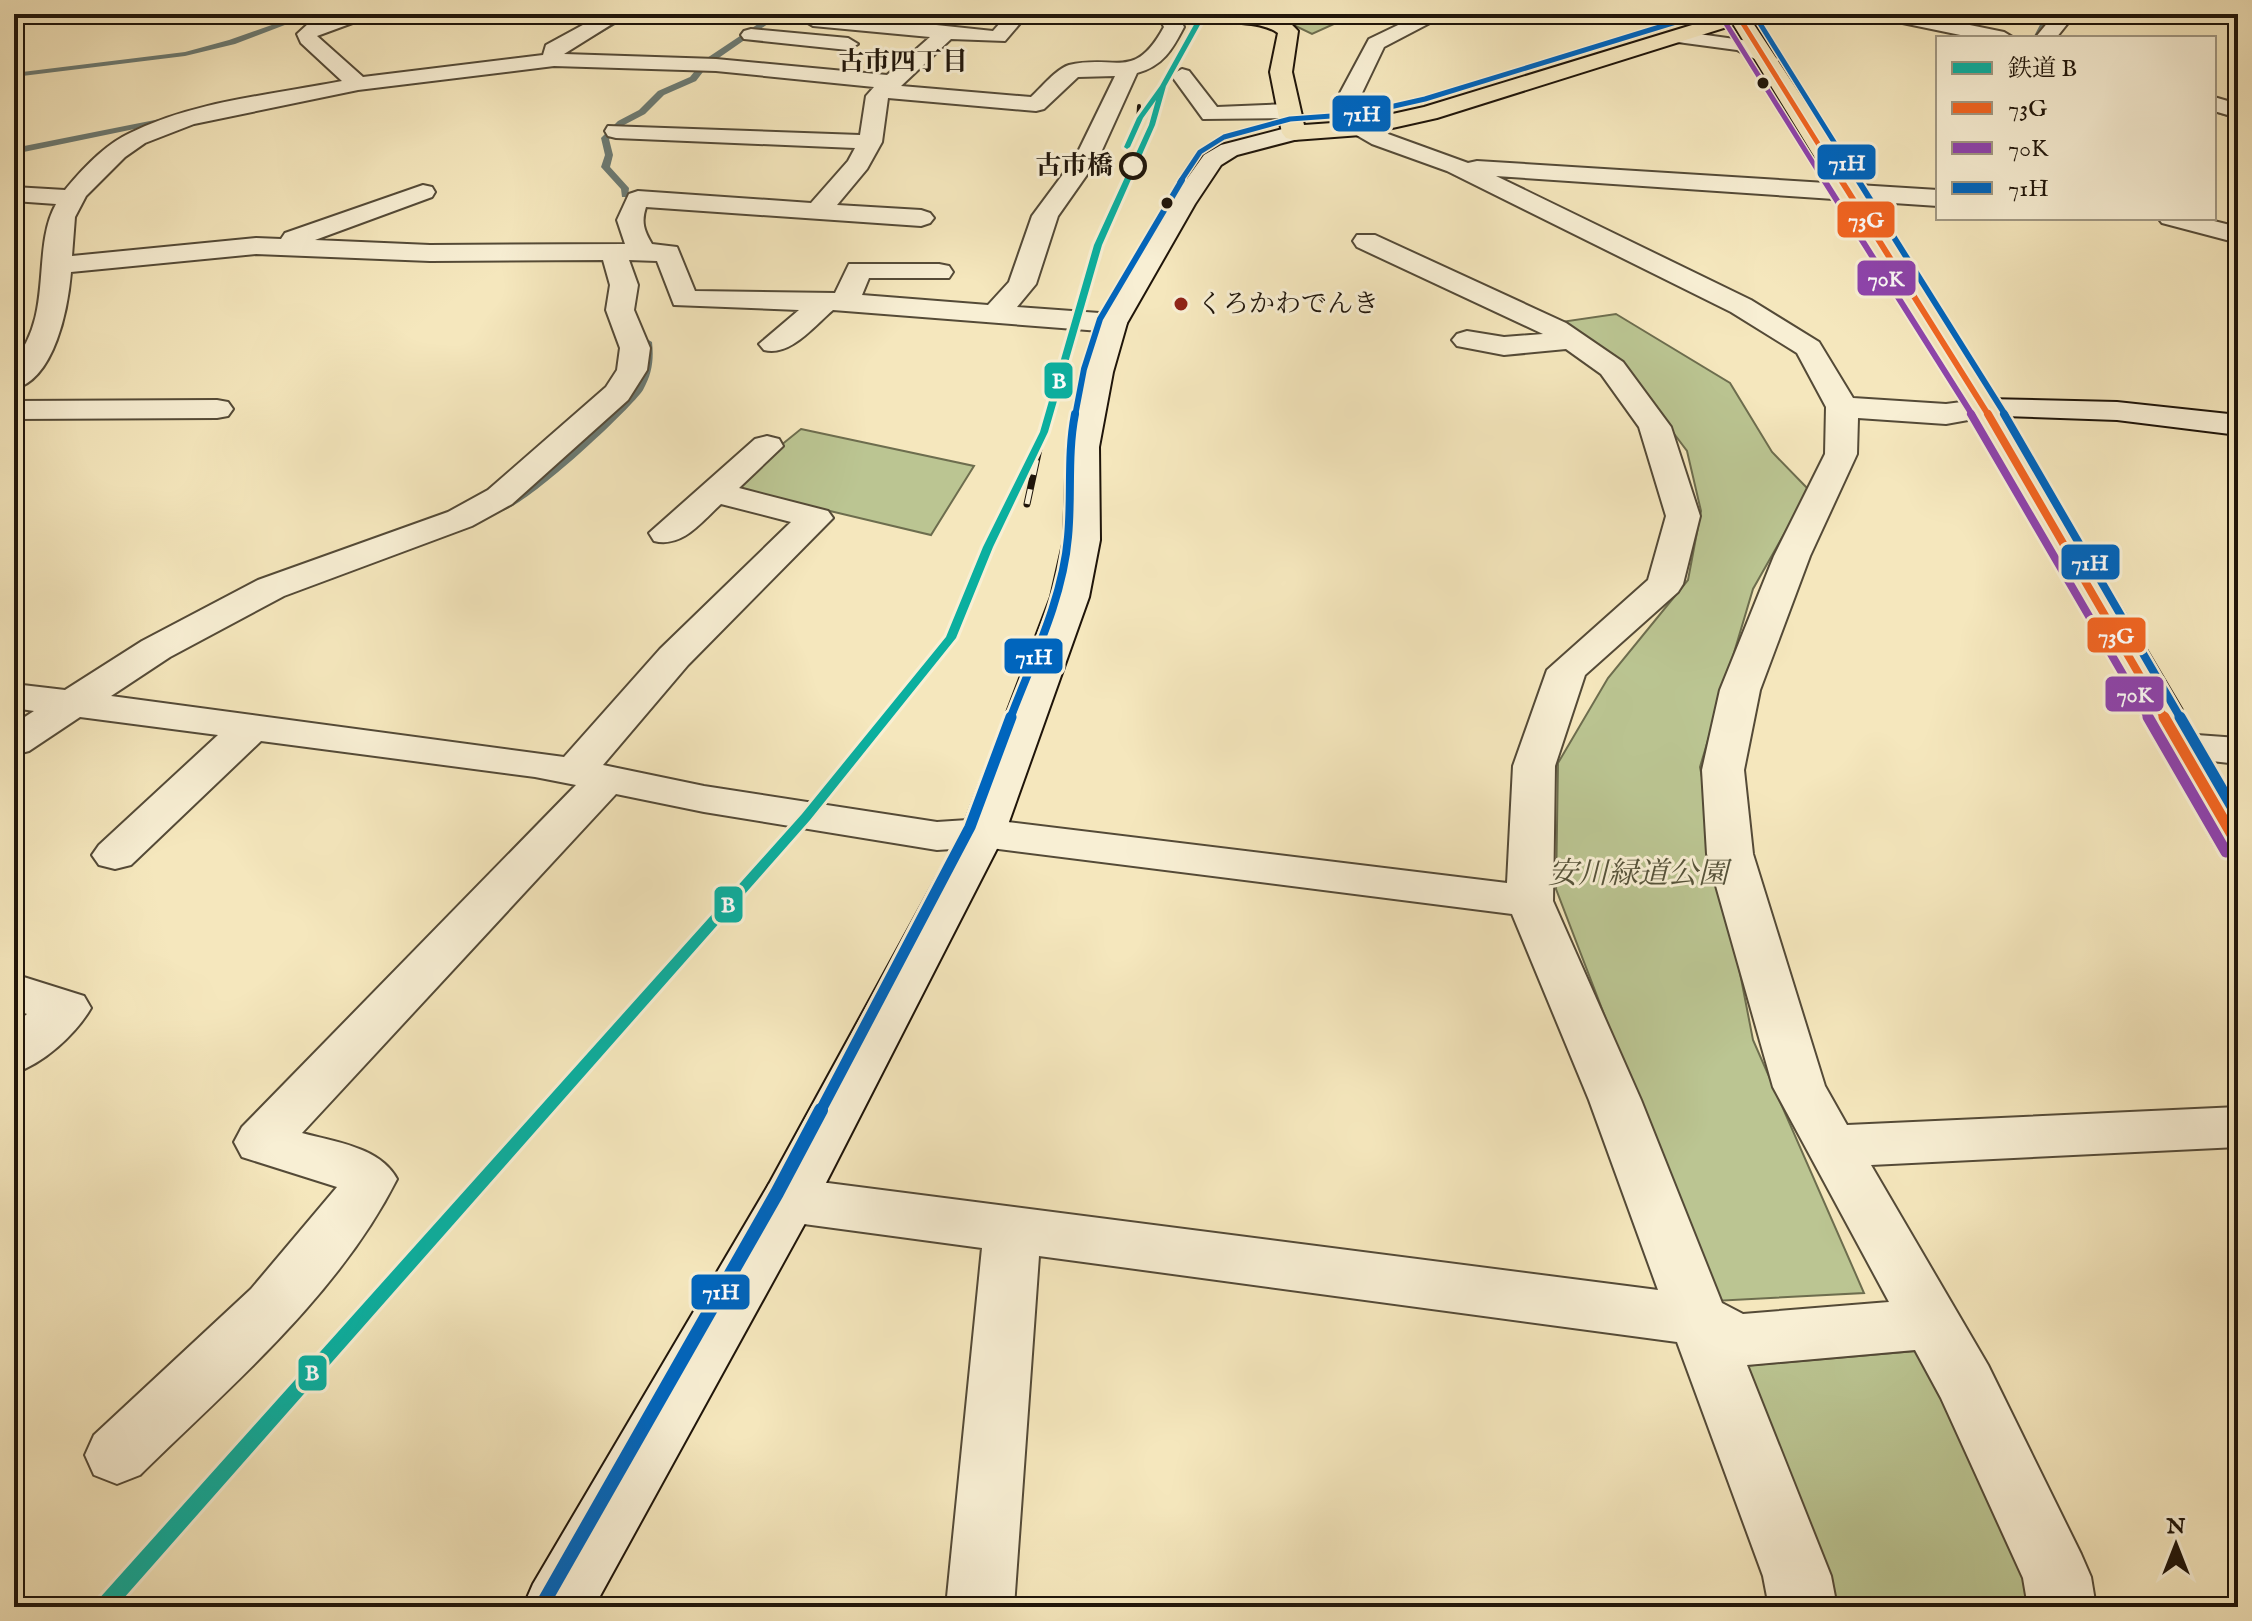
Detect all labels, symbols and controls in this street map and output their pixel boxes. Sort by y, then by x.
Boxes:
legend [1936,36,2216,220]
district label: 古市四丁目 [838,46,968,79]
text: 鉄道 B [2008,54,2077,85]
unlabelled marker [1755,75,1771,91]
line badge: 71H [1331,94,1392,133]
text: 73G [2008,94,2047,125]
text: 71H [1343,101,1381,129]
text: 70K [2008,134,2049,165]
line badge: 71H [1816,143,1877,181]
place label: 古市橋 [1035,150,1113,183]
text: 71H [1828,150,1866,178]
marker: 古市橋 [1120,153,1146,179]
text: 71H [2008,174,2049,205]
unlabelled marker [1159,195,1175,211]
line badge: 73G [1836,200,1896,239]
text: 73G [1848,207,1885,235]
line badge: 70K [1856,259,1917,297]
text: 70K [1867,266,1906,294]
place label: くろかわでんき [1197,288,1379,321]
marker: くろかわでんき [1172,295,1190,313]
line badge: B [1043,361,1074,400]
text: B [1052,368,1067,396]
line badge: 71H [2060,543,2121,581]
text: 71H [2071,550,2109,578]
line badge: 73G [2086,616,2147,654]
text: 73G [2098,623,2135,651]
line badge: 71H [1003,637,1064,675]
text: 71H [1015,644,1053,672]
line badge: 70K [2104,675,2165,713]
text: 70K [2116,682,2155,710]
park label: 安川緑道公園 [1548,856,1733,894]
line badge: B [713,885,744,924]
text: B [721,892,736,920]
line badge: 71H [690,1273,751,1311]
text: 71H [702,1279,740,1307]
line badge: B [297,1354,328,1392]
text: B [305,1360,320,1388]
north arrow [2136,1505,2216,1585]
text: N [2165,1513,2186,1541]

